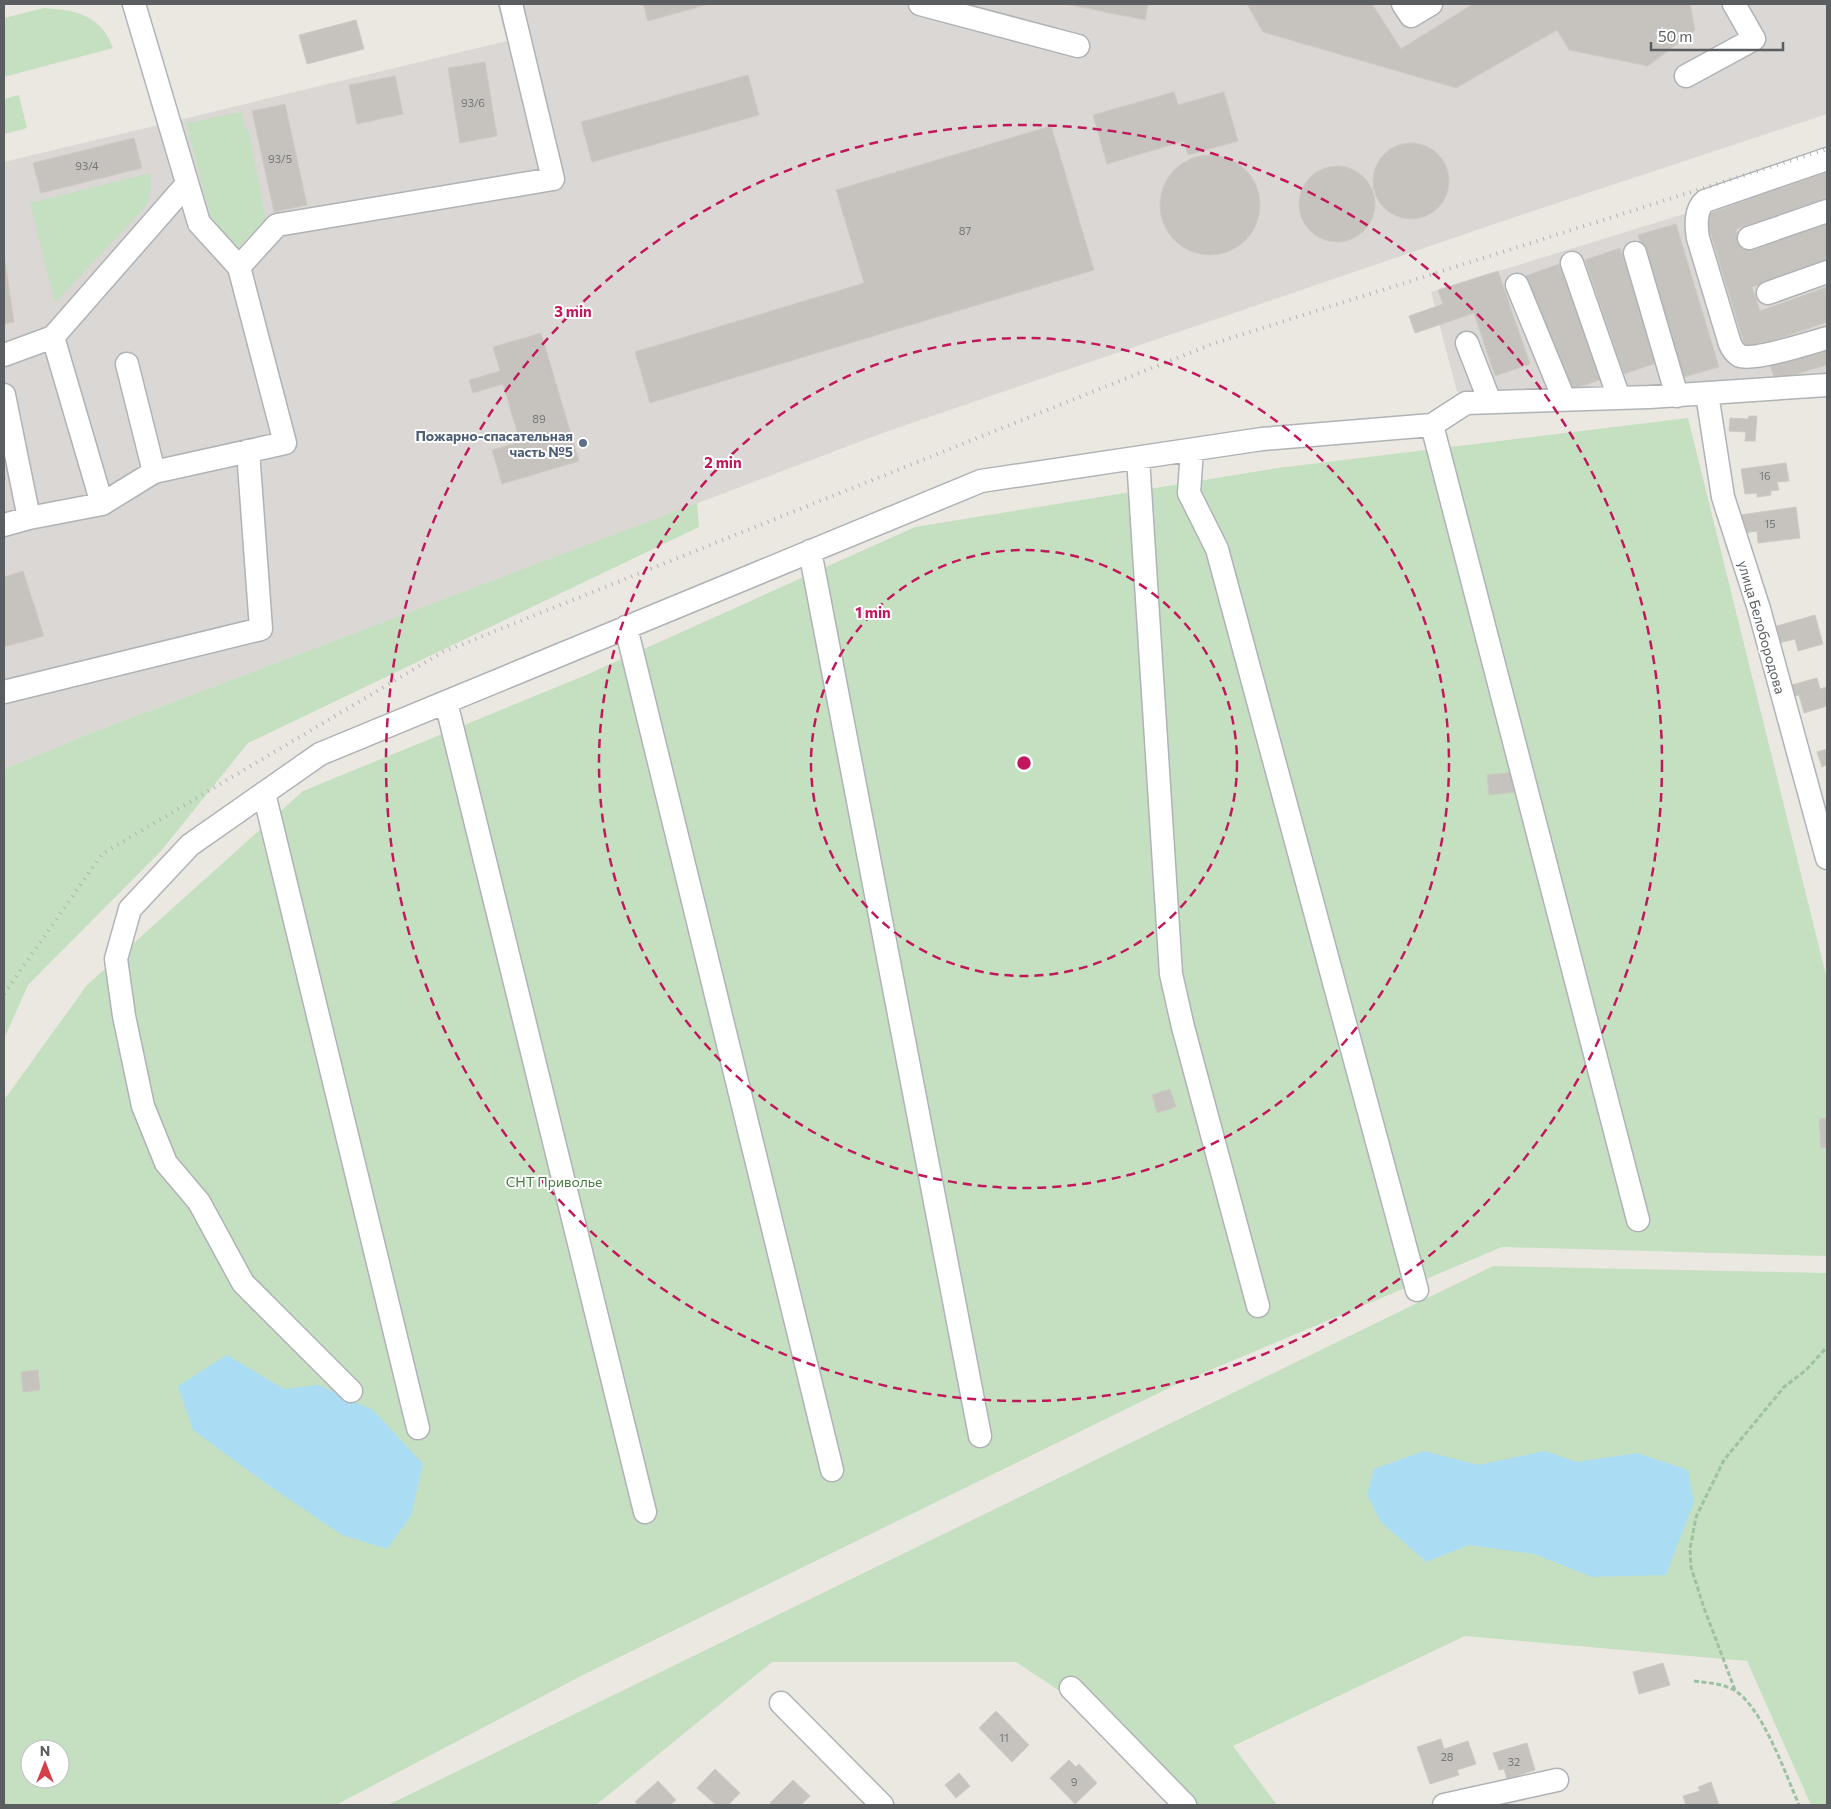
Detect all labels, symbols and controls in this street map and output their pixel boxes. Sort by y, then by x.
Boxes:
scale bar [1651,20,1784,52]
text: 50 m [1658,27,1692,45]
house number: 93/6 [461,96,485,109]
house number: 93/5 [268,152,292,165]
house number: 93/4 [75,159,99,172]
house number: 87 [959,224,971,237]
text: 3 min [554,302,592,320]
house number: 89 [532,412,546,425]
place label: Пожарно-спасательная часть №5 [415,427,573,460]
marker: Пожарно-спасательная часть №5 [577,437,589,449]
text: 2 min [704,453,742,471]
house number: 16 [1759,469,1771,482]
house number: 15 [1764,517,1776,530]
street label: улица Белобородова [1735,558,1789,696]
text: 1 min [855,603,891,621]
centre of rings [1015,754,1033,772]
park label: СНТ Приволье [506,1173,602,1190]
house number: 11 [999,1731,1009,1744]
north arrow [20,1739,70,1789]
text: N [40,1742,50,1759]
house number: 28 [1441,1750,1454,1763]
house number: 32 [1508,1755,1520,1768]
house number: 9 [1071,1775,1078,1788]

